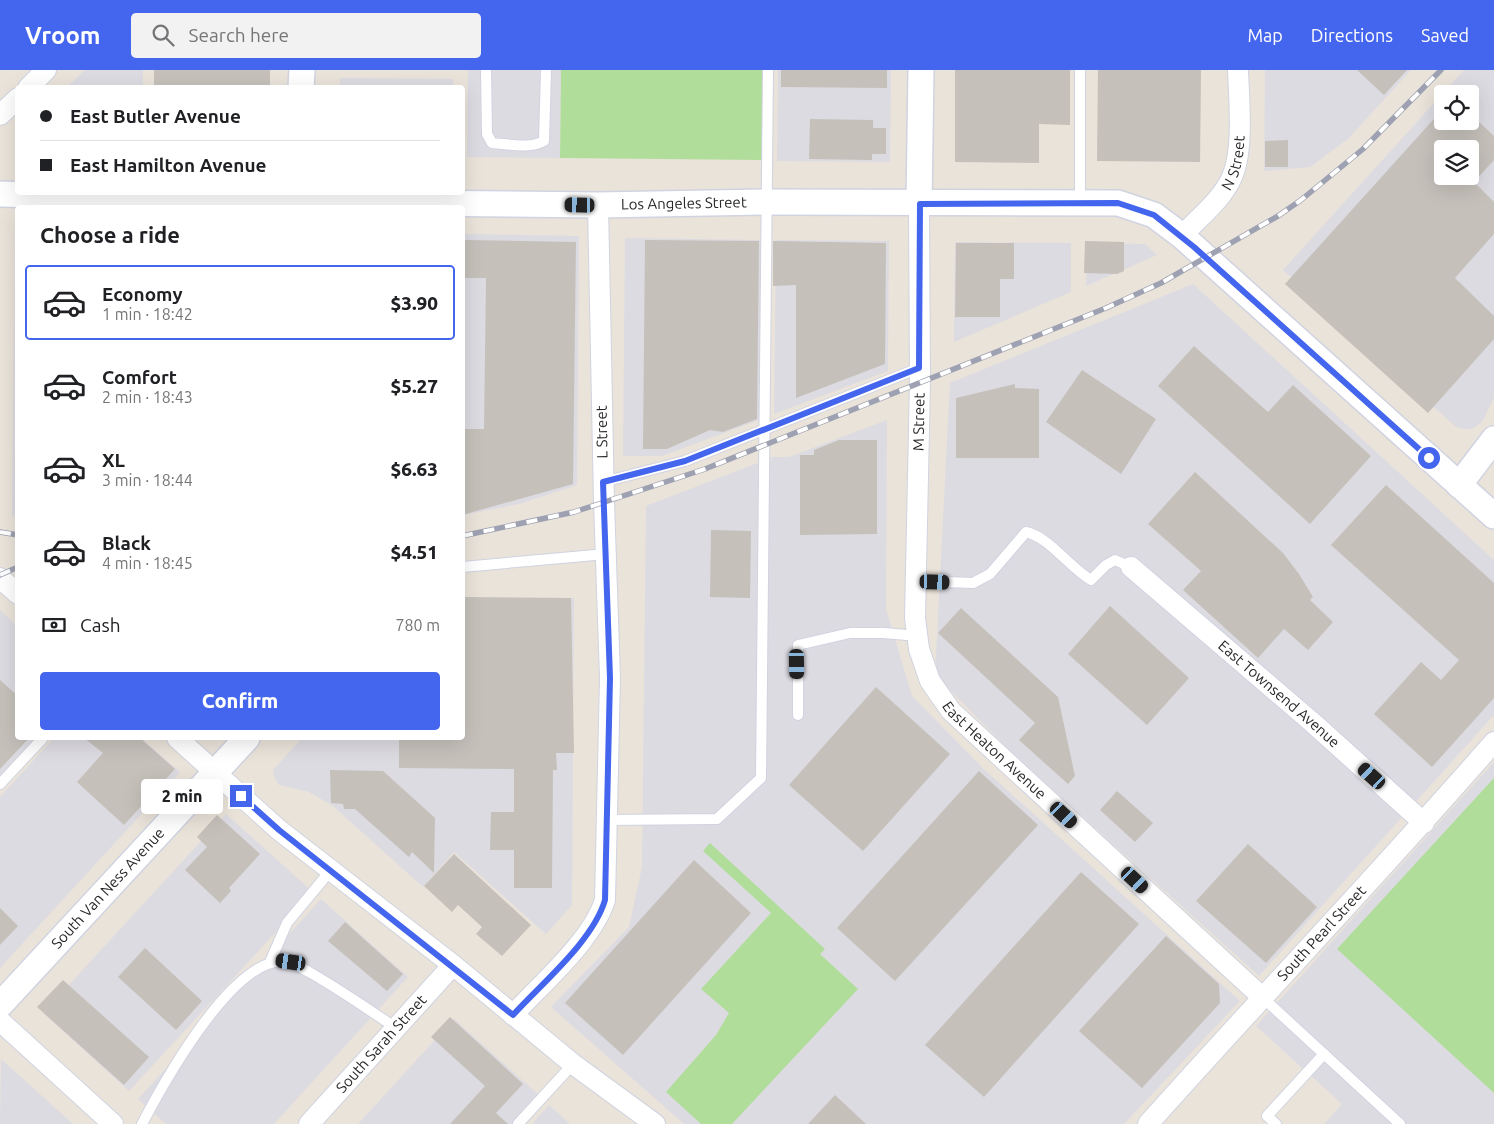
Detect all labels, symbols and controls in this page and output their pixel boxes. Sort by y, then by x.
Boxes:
search box [131,13,481,58]
icon: search [149,21,177,49]
text: Vroom [25,22,101,49]
text: Search here [189,24,289,46]
text: Map [1247,25,1283,45]
text: Directions [1311,25,1393,45]
text: Saved [1421,25,1469,45]
map controls [1434,85,1479,185]
button: locate [1434,85,1479,130]
text: East Butler Avenue [70,105,241,127]
street label: N Street [1218,135,1248,193]
button: layers [1434,140,1479,185]
text: East Hamilton Avenue [70,154,266,176]
street label: Los Angeles Street [621,193,747,213]
car [564,197,595,213]
text: Choose a ride [40,222,180,247]
icon: car [42,280,87,325]
text: Economy [102,283,183,305]
text: $3.90 [390,292,438,314]
text: 1 min · 18:42 [102,305,193,323]
icon: car [42,363,87,408]
text: Comfort [102,366,177,388]
text: $5.27 [390,375,438,397]
text: 2 min · 18:43 [102,388,193,406]
street label: M Street [909,393,928,451]
street label: L Street [593,405,610,459]
icon: car [42,446,87,491]
route start [1418,447,1440,469]
text: XL [102,449,125,471]
text: $6.63 [390,458,438,480]
text: 3 min · 18:44 [102,471,193,489]
icon: car [42,529,87,574]
text: Black [102,532,151,554]
text: $4.51 [390,541,438,563]
text: 4 min · 18:45 [102,554,193,572]
car [919,574,950,590]
icon: cash [40,611,68,639]
text: Cash [80,614,121,636]
text: 780 m [395,616,440,634]
street label: East Townsend Avenue [1215,637,1343,751]
car [789,649,804,679]
button: Confirm [40,672,440,730]
street label: East Heaton Avenue [939,698,1050,802]
car [1355,760,1388,792]
callout: 2 min [141,778,224,814]
route end [230,785,252,807]
text: 2 min [162,787,202,805]
car [1047,799,1080,831]
street label: South Van Ness Avenue [48,824,168,952]
car [1118,864,1151,896]
street label: South Pearl Street [1274,882,1369,984]
car [275,952,306,972]
street label: South Sarah Street [333,991,430,1096]

